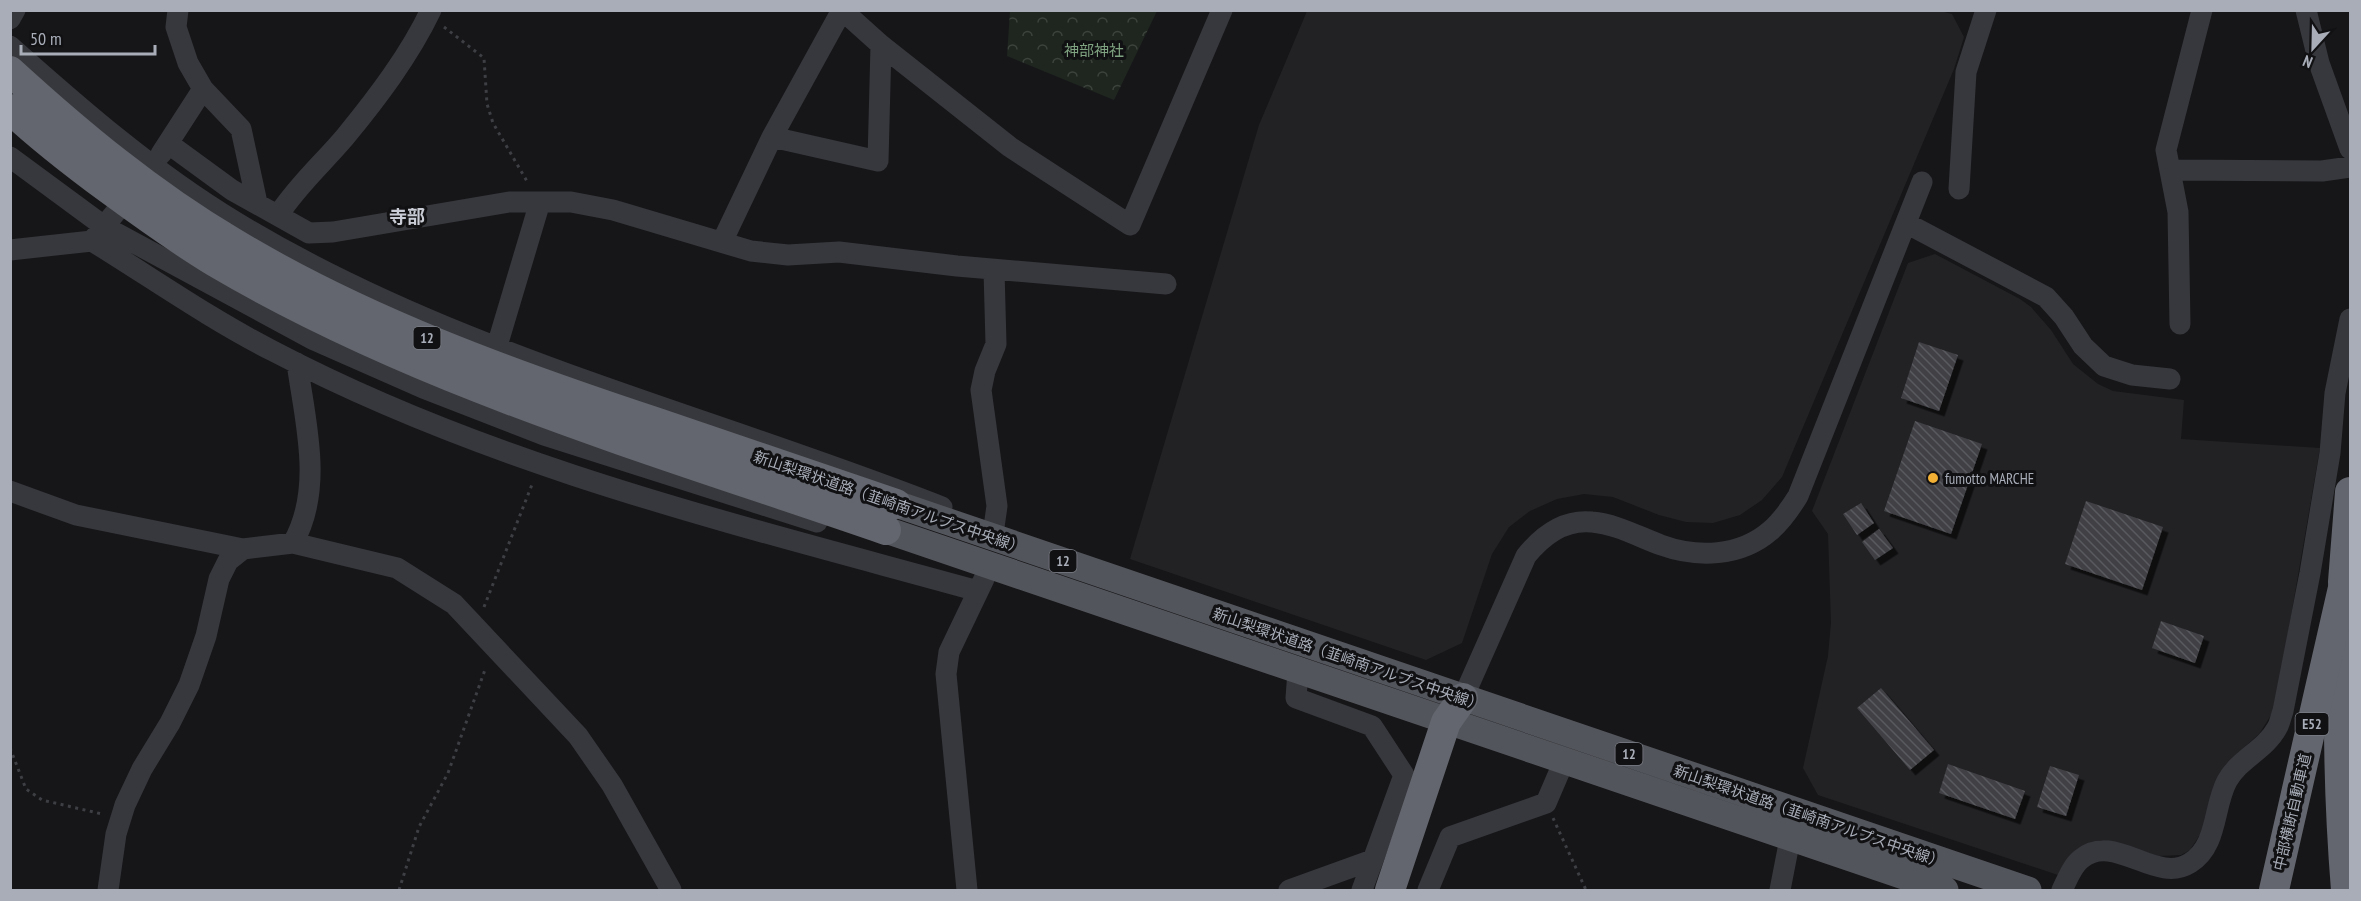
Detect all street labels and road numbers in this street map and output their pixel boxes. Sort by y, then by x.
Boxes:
road number: 12 [414,327,440,349]
street label: 新山梨環状道路（韮崎南アルプス中央線） [751,447,1027,557]
road number: 12 [1050,550,1076,572]
street label: 新山梨環状道路（韮崎南アルプス中央線） [1210,604,1486,714]
road number: E52 [2296,713,2328,735]
road number: 12 [1616,743,1642,765]
street label: 中部横断自動車道 [2269,751,2315,873]
street label: 新山梨環状道路（韮崎南アルプス中央線） [1671,761,1947,871]

